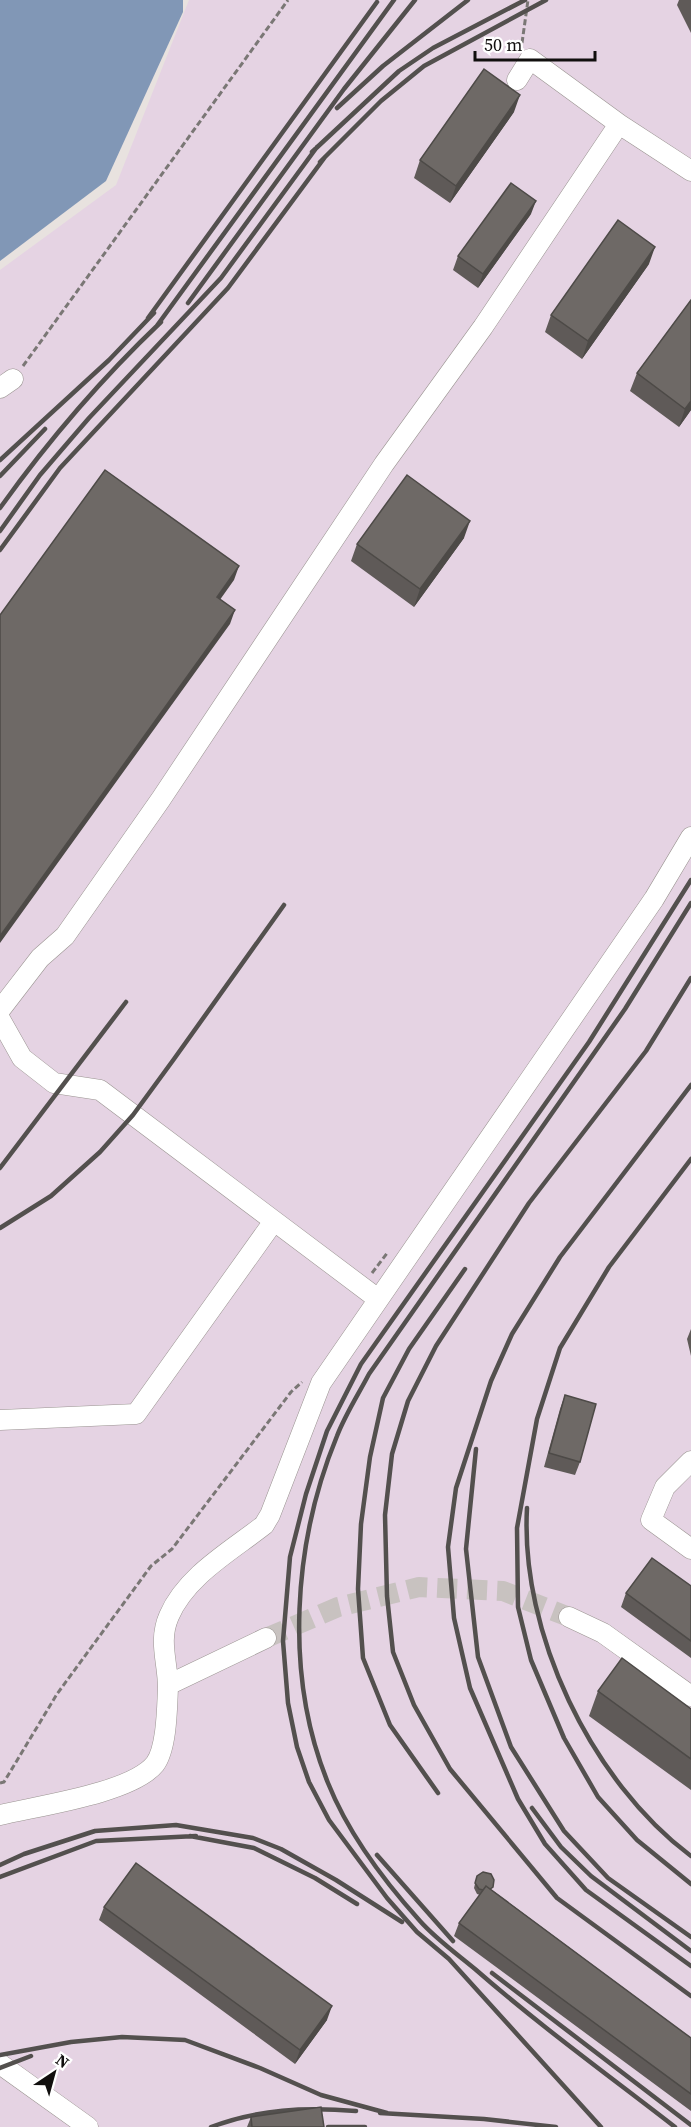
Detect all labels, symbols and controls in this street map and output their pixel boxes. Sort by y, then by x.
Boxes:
scale bar [475,24,595,62]
text: 50 m [484,32,522,57]
north arrow [24,2043,84,2103]
text: N [52,2049,74,2073]

